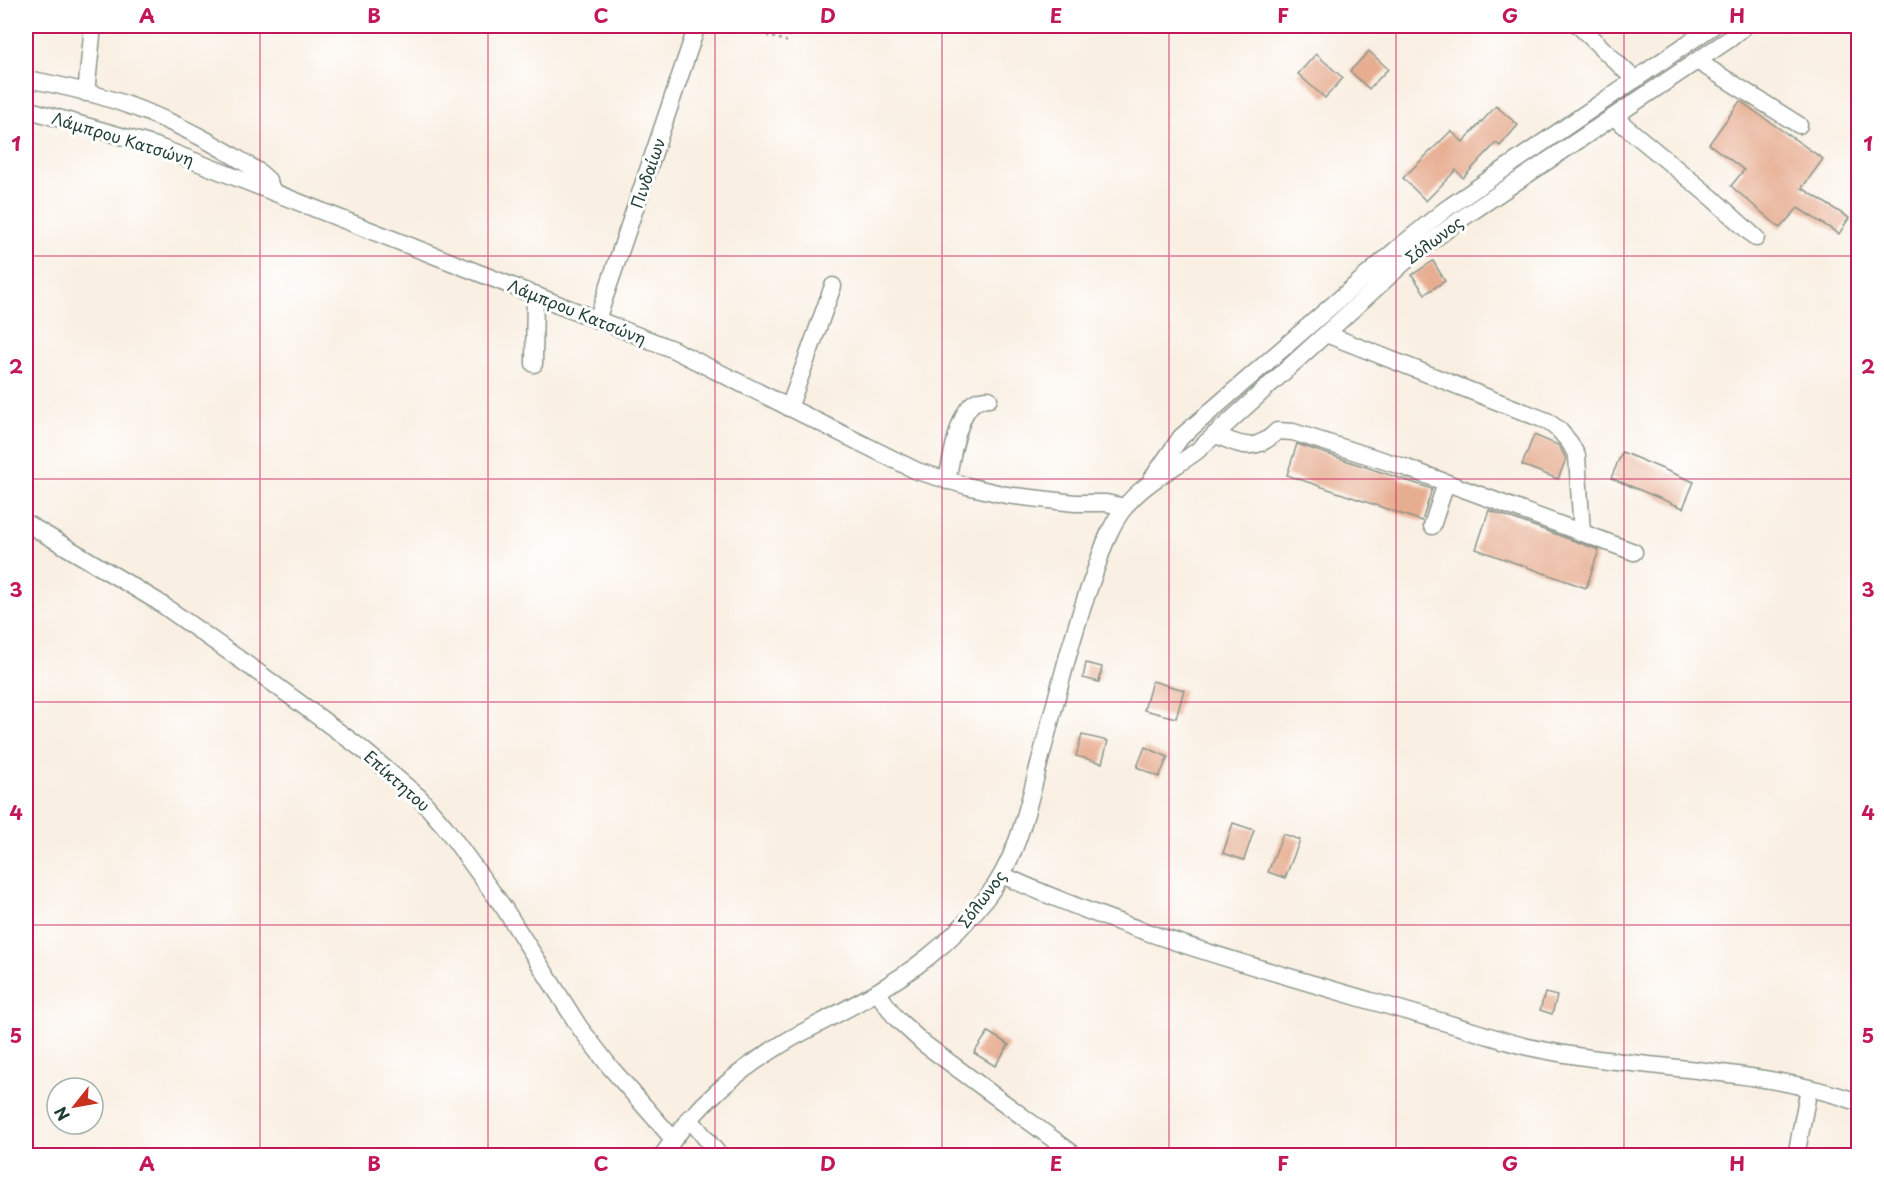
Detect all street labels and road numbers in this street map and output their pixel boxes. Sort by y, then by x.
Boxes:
street label: Λάμπρου Κατσώνη [49,105,197,171]
street label: Πινδαίων [624,134,670,211]
street label: Σόλωνος [1400,210,1467,269]
street label: Λάμπρου Κατσώνη [505,272,650,350]
street label: Επίκτητου [359,744,436,816]
street label: Σόλωνος [952,865,1011,932]

